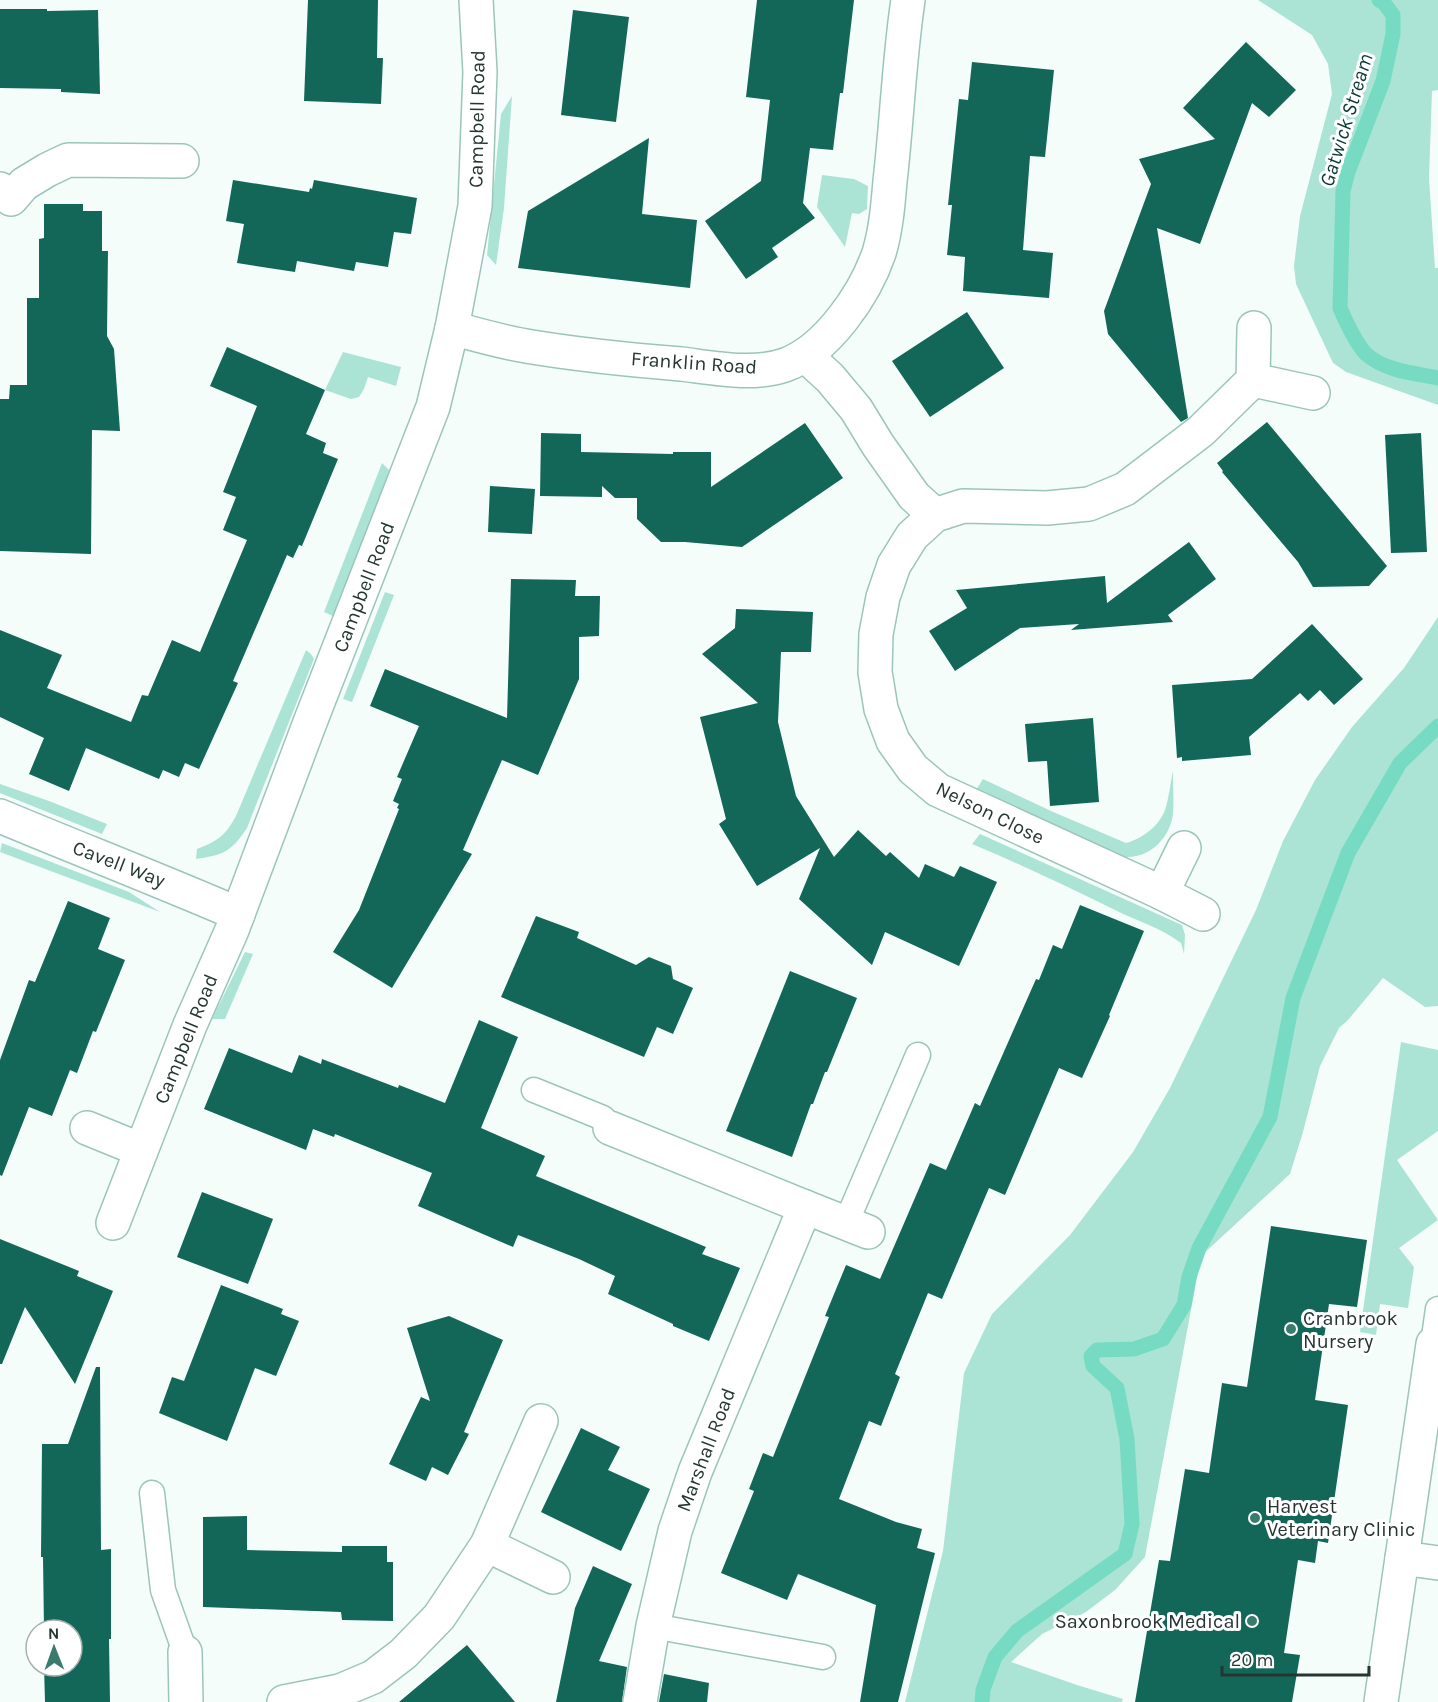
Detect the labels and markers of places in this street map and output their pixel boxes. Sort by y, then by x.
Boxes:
place label: Cranbrook Nursery [1303,1307,1398,1353]
marker: Cranbrook Nursery [1284,1322,1298,1336]
place label: Harvest Veterinary Clinic [1267,1495,1415,1541]
marker: Harvest Veterinary Clinic [1248,1511,1262,1525]
place label: Saxonbrook Medical [1055,1610,1240,1633]
marker: Saxonbrook Medical [1245,1614,1259,1628]

